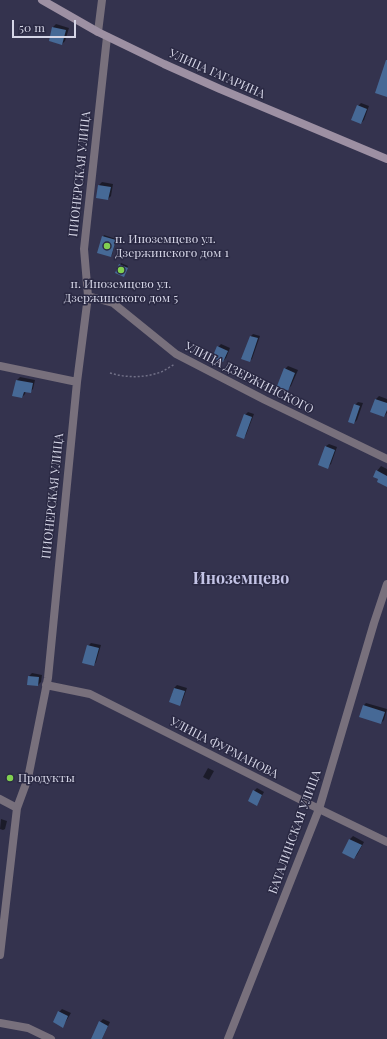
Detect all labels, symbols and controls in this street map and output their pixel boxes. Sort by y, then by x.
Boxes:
scale bar [14,12,78,38]
text: 50 m [19,19,45,35]
street label: УЛИЦА ГАГАРИНА [167,46,267,102]
street label: ПИОНЕРСКАЯ УЛИЦА [66,110,94,238]
place label: п. Иноземцево ул. Дзержинского дом 1 [115,232,229,260]
marker: п. Иноземцево ул. Дзержинского дом 1 [102,241,112,251]
marker: п. Иноземцево ул. Дзержинского дом 5 [116,265,126,275]
place label: п. Иноземцево ул. Дзержинского дом 5 [64,277,178,305]
street label: УЛИЦА ДЗЕРЖИНСКОГО [182,339,316,417]
street label: ПИОНЕРСКАЯ УЛИЦА [39,432,67,560]
district label: Иноземцево [193,569,289,589]
street label: УЛИЦА ФУРМАНОВА [167,714,281,782]
street label: БАТАЛИНСКАЯ УЛИЦА [266,768,324,896]
place label: Продукты [18,771,75,785]
marker: Продукты [5,773,15,783]

